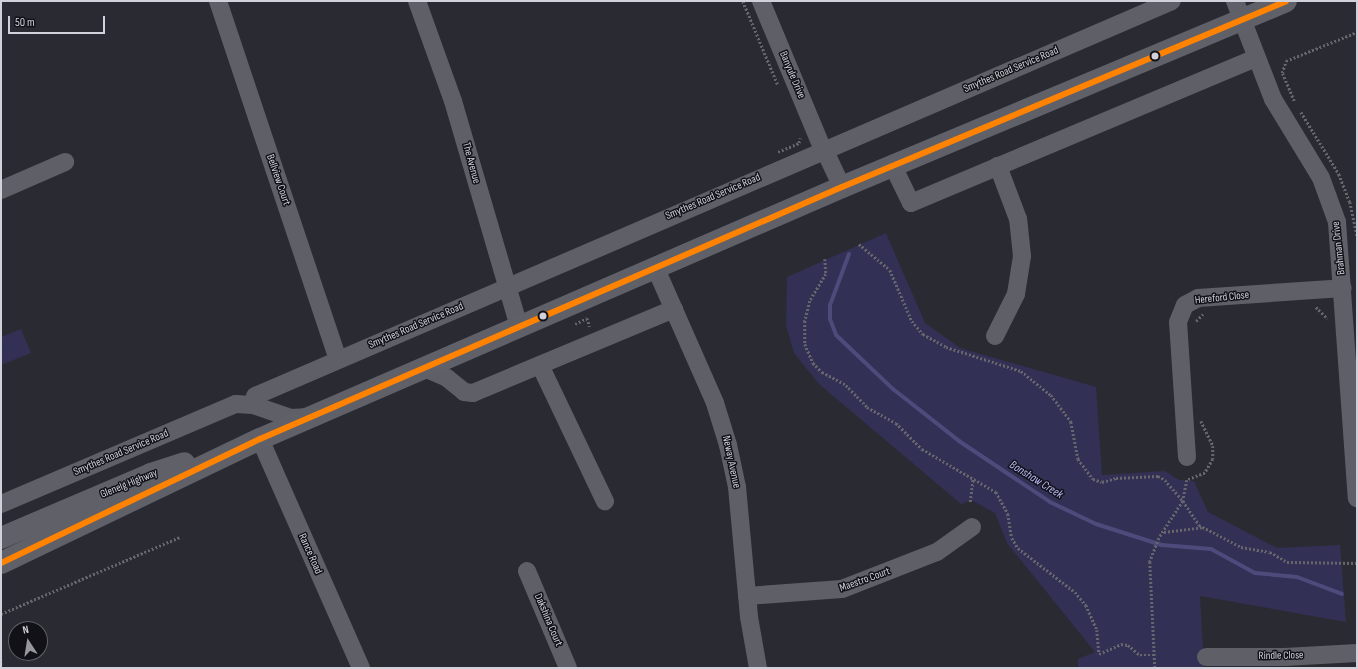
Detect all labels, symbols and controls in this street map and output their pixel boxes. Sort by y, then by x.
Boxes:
scale bar [10,8,107,34]
text: 50 m [15,15,35,30]
street label: Smythes Road Service Road [962,44,1060,96]
street label: Banyule Drive [776,49,808,101]
unlabelled marker [1150,51,1160,61]
street label: The Avenue [459,141,483,185]
street label: Bellview Court [263,153,293,207]
street label: Smythes Road Service Road [664,171,762,223]
street label: Brahman Drive [1330,221,1348,275]
street label: Hereford Close [1194,289,1250,307]
street label: Smythes Road Service Road [367,300,465,352]
unlabelled marker [538,311,548,321]
street label: Smythes Road Service Road [72,427,170,479]
street label: Neway Avenue [719,435,743,489]
water label: Bonshaw Creek [1007,458,1065,502]
street label: Glenelg Highway [99,467,159,501]
street label: Rance Road [295,532,325,576]
street label: Maestro Court [838,565,892,595]
street label: Dakshina Court [531,592,565,648]
north arrow [8,621,48,661]
text: N [21,623,30,637]
street label: Rindle Close [1258,649,1304,663]

